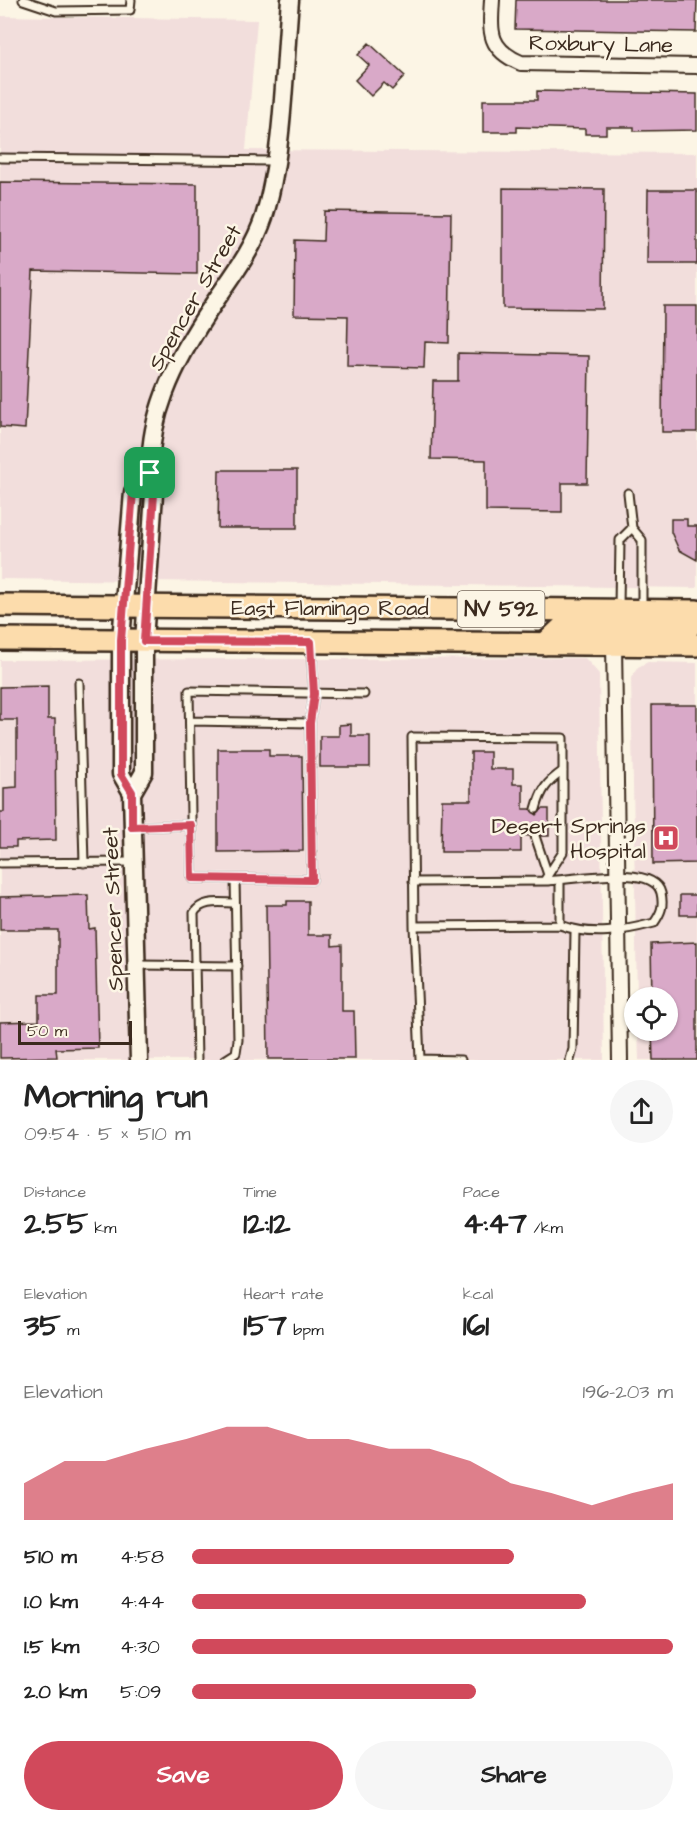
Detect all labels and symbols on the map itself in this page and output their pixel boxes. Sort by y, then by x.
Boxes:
street label: Roxbury Lane [529,28,673,62]
street label: Spencer Street [141,219,250,376]
pin [124,447,175,498]
road number: NV 592 [458,591,544,627]
street label: East Flamingo Road [231,593,429,625]
place label: Desert Springs Hospital [492,811,646,867]
hospital icon: Desert Springs Hospital [651,823,681,853]
street label: Spencer Street [95,826,132,991]
scale bar [18,1018,132,1046]

